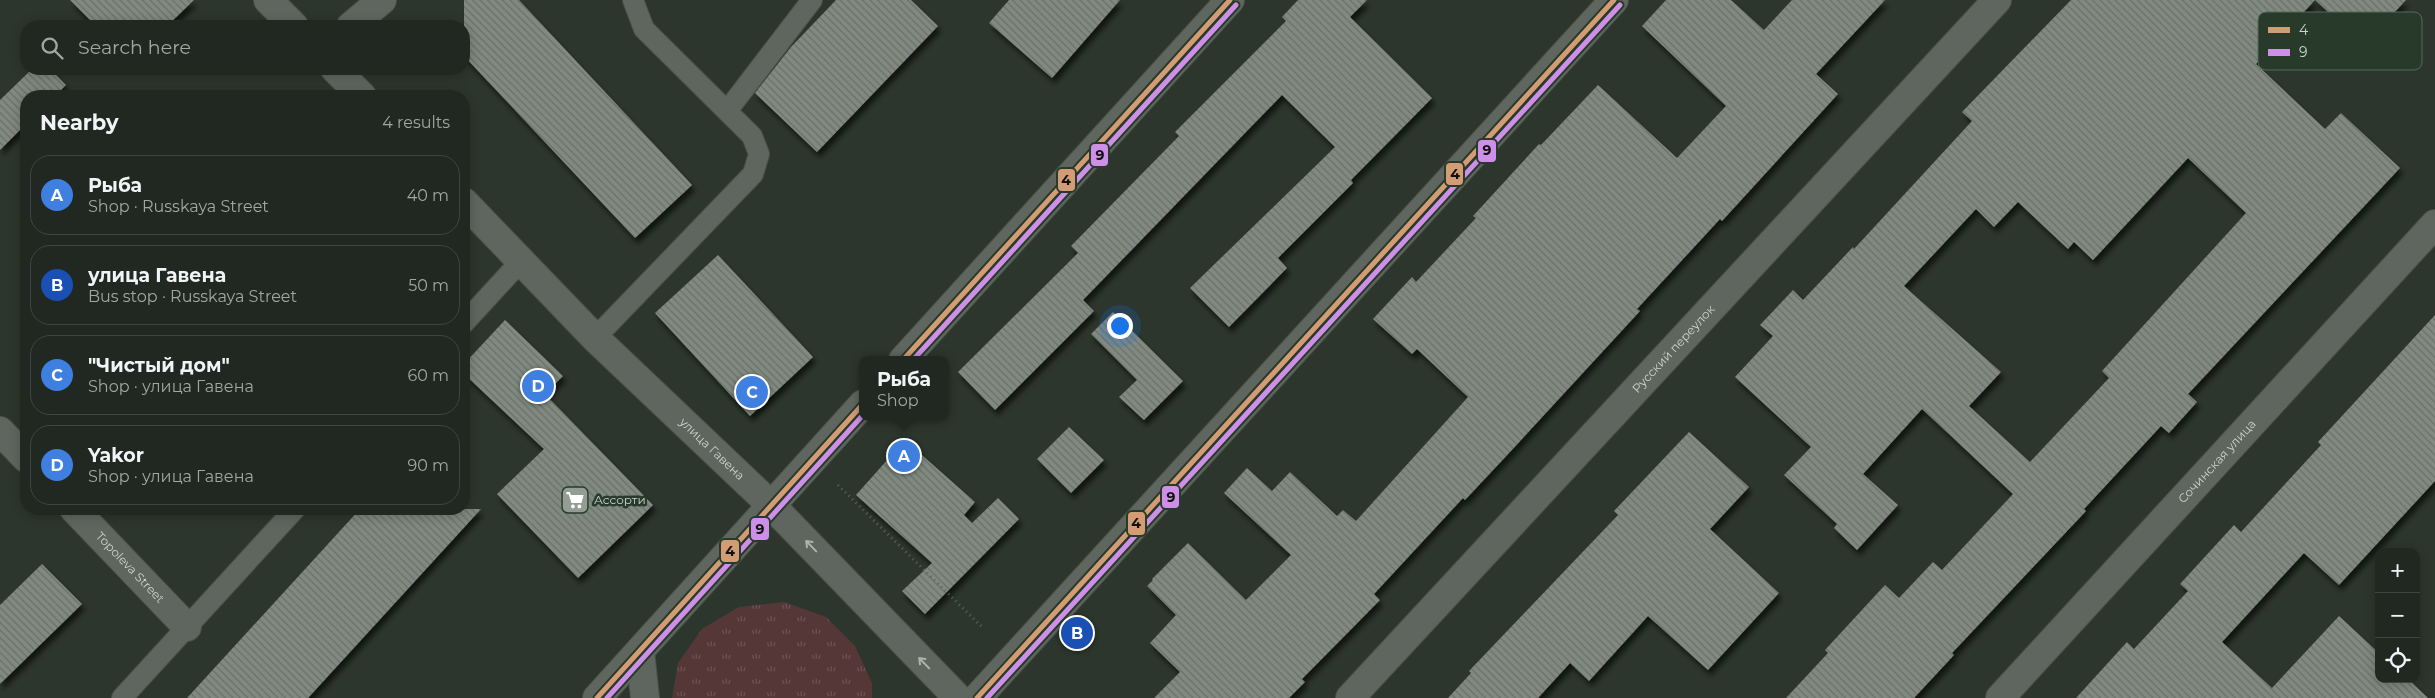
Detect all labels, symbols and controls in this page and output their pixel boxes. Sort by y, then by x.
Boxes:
legend [2258,12,2422,70]
search box [20,20,470,75]
text: 4 [2299,21,2309,39]
icon: search [38,34,66,62]
text: Search here [78,36,191,59]
text: 9 [2299,43,2308,61]
text: Nearby [40,110,119,135]
text: 4 results [382,113,450,132]
line badge: 9 [1477,139,1497,163]
text: 9 [1483,141,1492,159]
line badge: 9 [1090,143,1109,167]
text: 9 [1096,146,1105,164]
line badge: 4 [1445,162,1464,186]
text: 4 [1450,165,1460,183]
line badge: 4 [1057,168,1076,192]
text: 4 [1061,171,1071,189]
text: Рыба [88,174,142,197]
text: A [51,186,63,205]
text: 40 m [407,186,449,205]
text: Shop · Russkaya Street [88,197,269,216]
text: улица Гавена [88,264,226,287]
text: B [51,276,63,295]
text: 50 m [408,276,449,295]
text: Bus stop · Russkaya Street [88,287,297,306]
street label: Русский переулок [1629,301,1718,396]
your location [1107,313,1133,339]
text: "Чистый дом" [88,354,230,377]
popup [859,356,949,421]
text: C [51,366,63,385]
text: 60 m [407,366,449,385]
pin: D [522,367,554,405]
text: Рыба [877,368,931,391]
pin: C [736,373,768,411]
text: Shop · улица Гавена [88,377,254,396]
text: Shop [877,391,919,410]
street label: улица Гавена [676,414,748,483]
street label: Сочинская улица [2175,416,2259,506]
pin: A [888,437,920,475]
text: Yakor [88,444,144,467]
text: D [50,456,64,475]
text: 90 m [407,456,449,475]
text: Shop · улица Гавена [88,467,254,486]
supermarket icon: Ассорти [560,485,590,515]
line badge: 9 [1161,485,1180,509]
text: 9 [1167,488,1176,506]
place label: Ассорти [594,492,646,507]
line badge: 4 [1127,511,1146,536]
text: 4 [1131,514,1141,532]
line badge: 9 [750,517,770,541]
text: 9 [756,520,765,538]
street label: Topoleva Street [93,529,168,606]
line badge: 4 [720,539,740,563]
one-way arrow [805,540,817,552]
text: 4 [725,542,735,560]
map controls [2375,548,2420,683]
button: + [2375,548,2420,593]
button: − [2375,593,2420,638]
pin: B [1061,614,1093,652]
button: locate [2375,638,2420,683]
one-way arrow [918,657,930,669]

